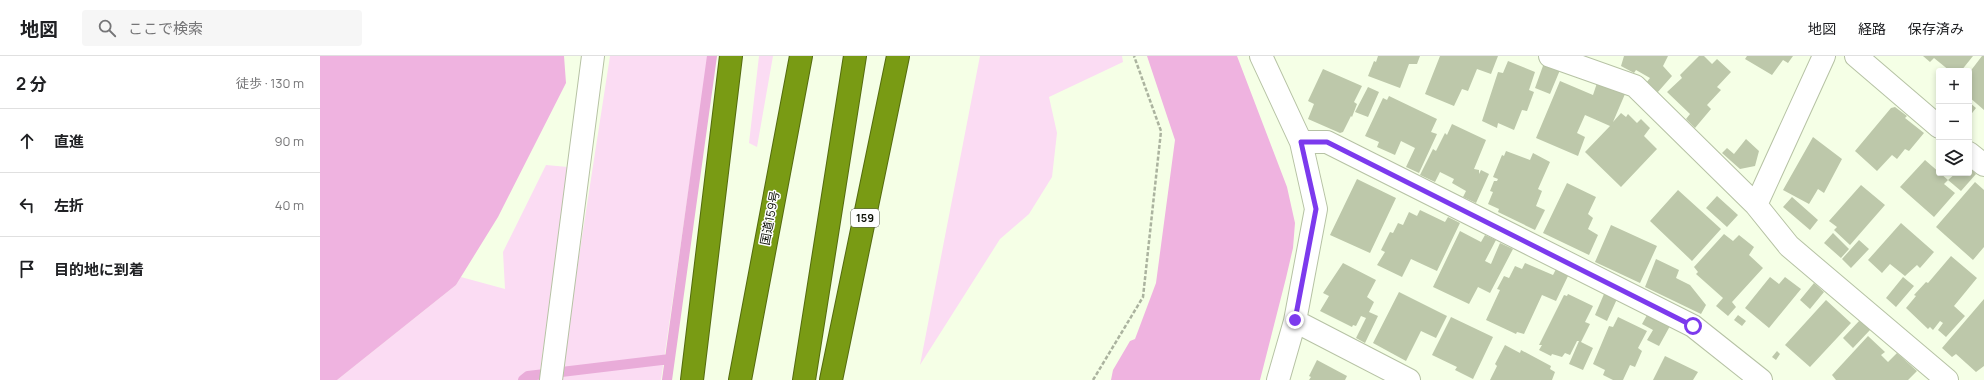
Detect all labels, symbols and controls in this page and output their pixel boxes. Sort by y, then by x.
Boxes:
search box [82,10,362,46]
text: 地図 [20,16,58,42]
icon: search [96,17,118,39]
text: ここで検索 [128,18,203,39]
text: 地図 [1808,19,1836,38]
text: 経路 [1858,19,1886,38]
text: 保存済み [1908,19,1964,38]
map controls [1936,68,1972,176]
button: + [1936,68,1972,104]
text: 2 分 [16,72,47,95]
text: 徒歩 · 130 m [236,74,304,92]
button: − [1936,104,1972,140]
icon: ahead [16,130,38,152]
text: 直進 [54,131,84,152]
text: 90 m [274,132,304,150]
button: layers [1936,140,1972,176]
street label: 国道159号 [756,189,783,247]
icon: left [16,194,38,216]
text: 左折 [54,195,84,216]
text: 40 m [275,196,304,214]
road number: 159 [851,209,879,227]
icon: arrive [16,258,38,280]
text: 目的地に到着 [54,259,144,280]
route end [1286,311,1304,329]
route start [1684,317,1702,335]

